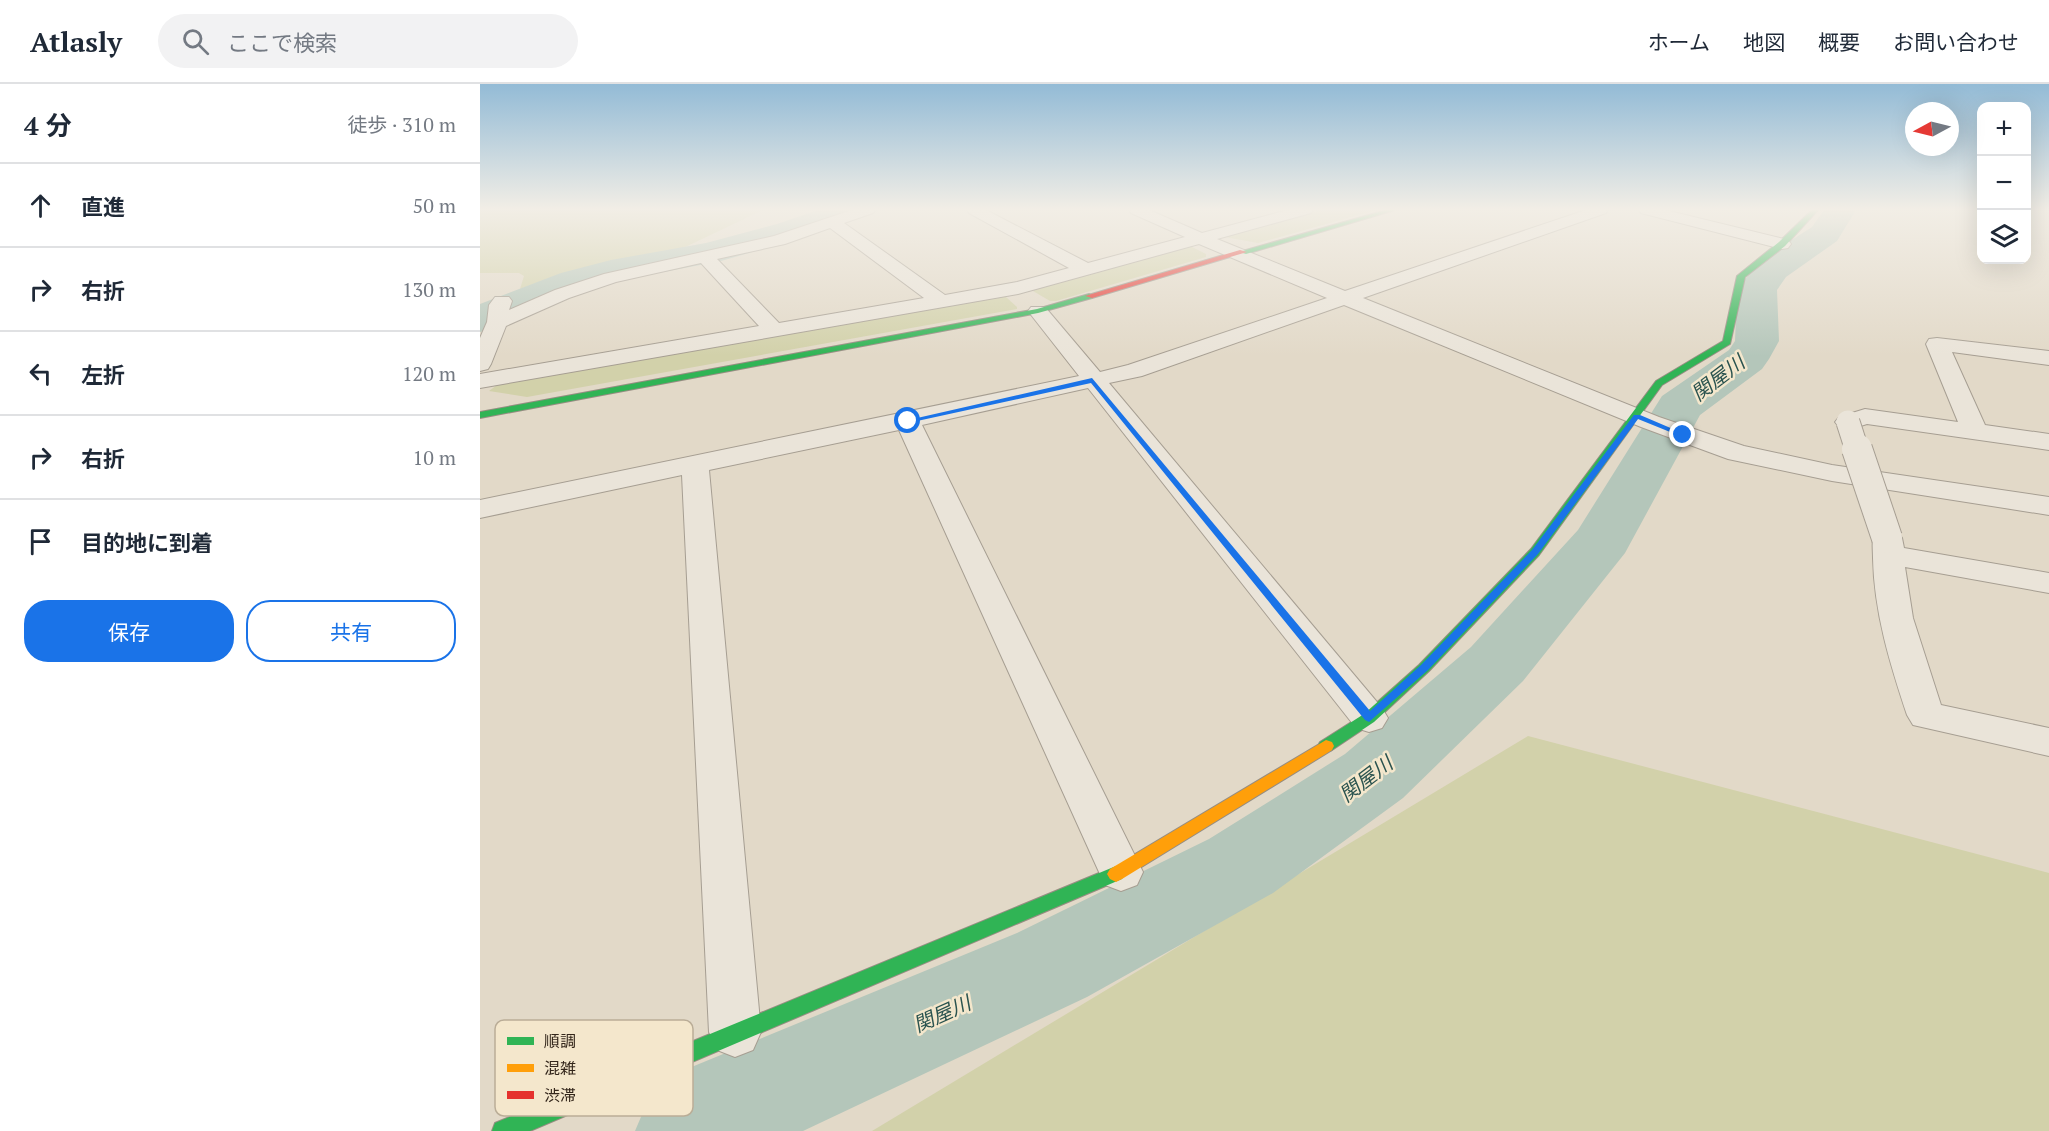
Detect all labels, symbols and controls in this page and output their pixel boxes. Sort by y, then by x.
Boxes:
search box [158,14,578,68]
text: Atlasly [30,23,122,60]
icon: search [179,25,212,58]
text: ここで検索 [227,28,337,57]
text: ホーム [1648,28,1710,56]
text: 地図 [1743,28,1785,56]
text: 概要 [1818,28,1860,56]
text: お問い合わせ [1893,28,2019,56]
north arrow [1905,102,1959,156]
map controls [1977,102,2031,264]
button: + [1977,102,2031,156]
text: 4 分 [24,108,72,142]
text: 徒歩 · 310 m [347,111,456,138]
button: − [1977,156,2031,210]
icon: ahead [24,189,57,222]
text: 直進 [81,192,125,221]
text: 50 m [413,192,456,219]
button: layers [1977,210,2031,264]
icon: right [24,273,57,306]
text: 右折 [81,276,125,305]
text: 130 m [402,276,456,303]
water label: 関屋川 [1686,348,1751,406]
icon: left [24,357,57,390]
text: 左折 [81,360,125,389]
text: 120 m [402,360,456,387]
route start [894,407,920,433]
route end [1669,421,1695,447]
icon: right [24,441,57,474]
text: 右折 [81,444,125,473]
text: 10 m [413,444,456,471]
icon: arrive [24,525,57,558]
text: 目的地に到着 [81,528,213,557]
button: 保存 [24,600,234,662]
button: 共有 [246,600,456,662]
water label: 関屋川 [1334,749,1399,807]
water label: 関屋川 [909,988,977,1038]
legend [495,1020,693,1116]
text: 順調 [544,1030,576,1052]
text: 混雑 [544,1057,576,1079]
text: 渋滞 [544,1084,576,1106]

